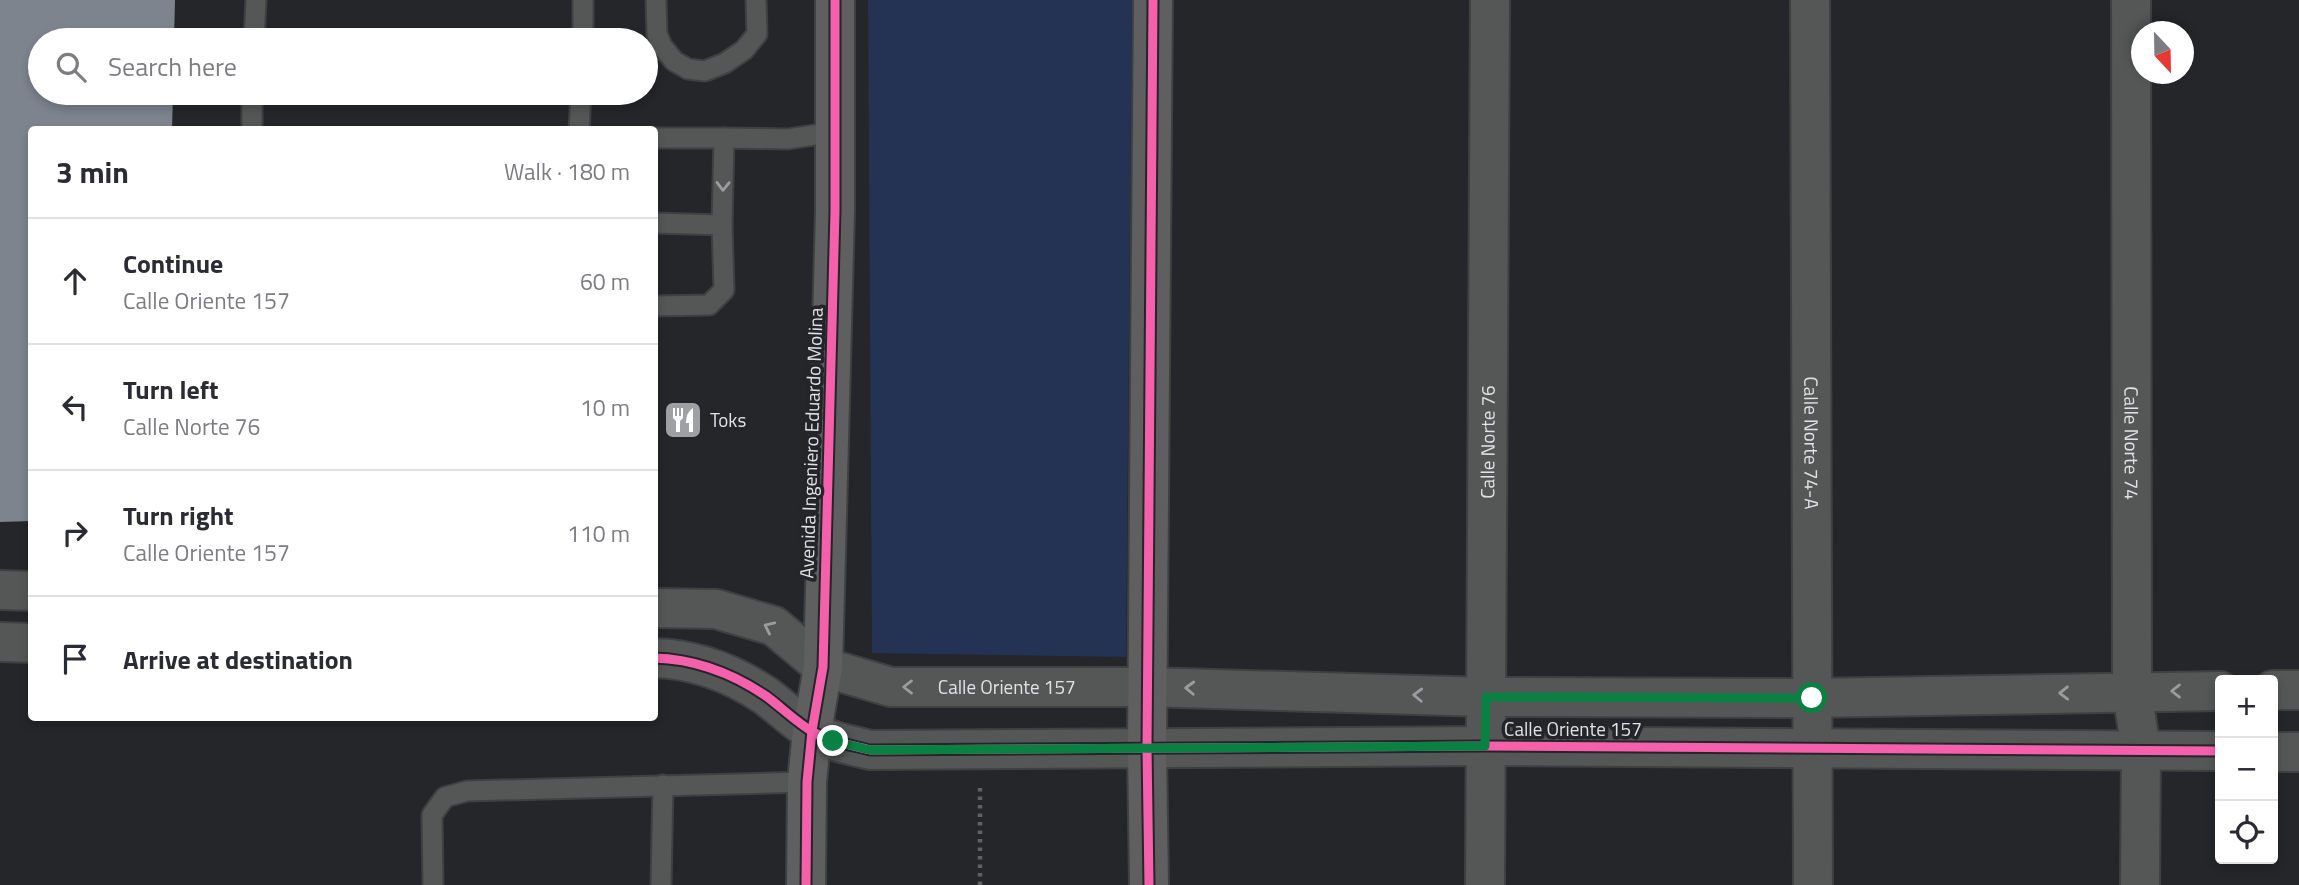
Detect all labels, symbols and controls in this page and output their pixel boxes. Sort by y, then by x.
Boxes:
north arrow [2131,21,2194,84]
search box [28,28,658,105]
text: Search here [108,47,237,86]
icon: search [52,48,90,86]
text: 3 min [56,149,129,195]
text: Walk · 180 m [504,154,630,189]
one-way arrow [715,182,731,192]
text: Continue [123,244,223,283]
icon: ahead [56,262,94,300]
text: 60 m [580,264,630,299]
text: Calle Oriente 157 [123,283,290,318]
street label: Avenida Ingeniero Eduardo Molina [791,306,830,579]
text: Turn left [123,370,218,409]
street label: Calle Norte 74-A [1797,376,1827,510]
street label: Calle Norte 76 [1472,385,1502,499]
street label: Calle Norte 74 [2118,386,2147,500]
icon: left [56,388,94,426]
text: 10 m [580,390,630,425]
restaurant icon: Toks [662,399,704,441]
place label: Toks [710,405,746,434]
text: Calle Norte 76 [123,409,260,444]
text: Turn right [123,496,234,535]
icon: right [56,514,94,552]
text: 110 m [567,516,630,551]
text: Calle Oriente 157 [123,535,290,570]
one-way arrow [764,621,776,635]
icon: arrive [56,640,94,678]
text: Arrive at destination [123,640,353,679]
street label: Calle Oriente 157 [938,672,1076,701]
map controls [2215,675,2278,864]
button: + [2215,675,2278,738]
one-way arrow [902,679,912,695]
one-way arrow [1185,680,1195,696]
route start [1796,682,1827,713]
one-way arrow [2170,683,2181,699]
one-way arrow [2058,685,2069,700]
one-way arrow [1412,687,1422,703]
street label: Calle Oriente 157 [1504,714,1642,743]
route end [817,725,848,756]
button: − [2215,738,2278,801]
button: locate [2215,801,2278,864]

